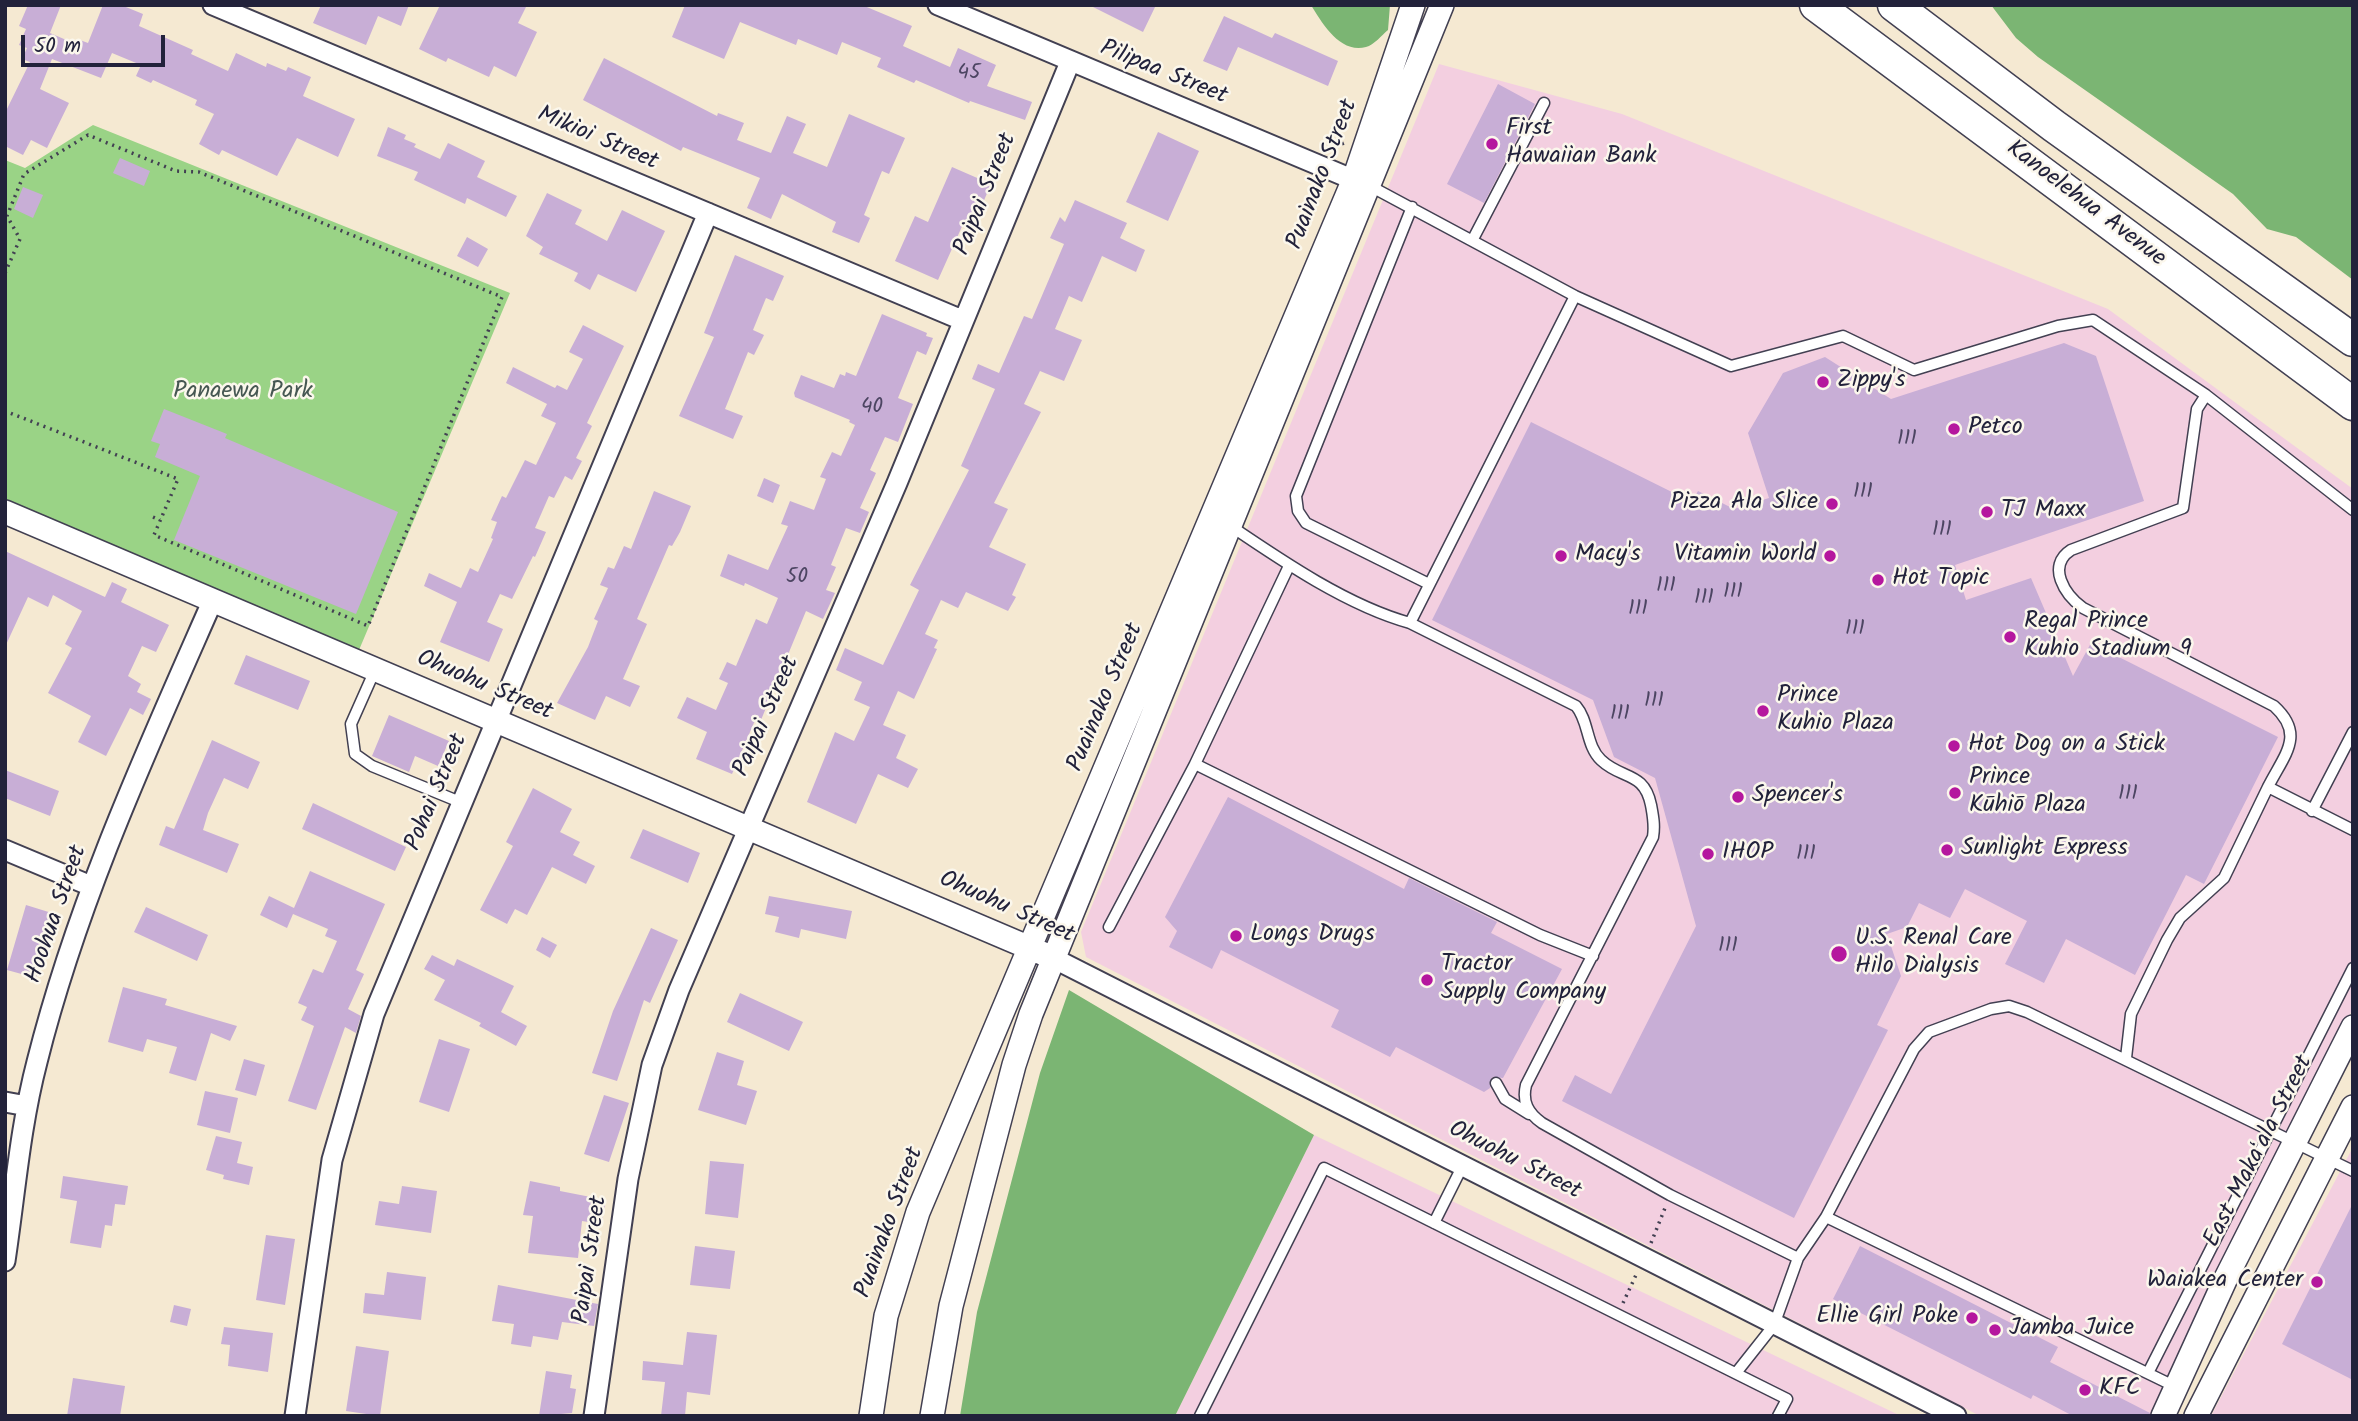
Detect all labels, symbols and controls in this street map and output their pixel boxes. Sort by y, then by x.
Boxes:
scale bar [24,21,168,65]
text: 50 m [34,30,81,63]
street label: Pilipaa Street [1095,35,1231,113]
house number: 45 [958,61,980,87]
street label: Puainako Street [1282,96,1366,254]
street label: Mikioi Street [532,102,662,178]
place label: First Hawaiian Bank [1506,116,1656,172]
street label: Paipai Street [949,130,1025,260]
marker: First Hawaiian Bank [1484,136,1500,152]
street label: Kanoelehua Avenue [1999,136,2171,274]
place label: Zippy's [1837,368,1905,396]
marker: Zippy's [1815,374,1831,390]
park label: Panaewa Park [173,379,313,407]
house number: 40 [861,395,883,421]
place label: Petco [1968,415,2023,443]
marker: Petco [1946,421,1962,437]
house number: 111 [1897,427,1917,453]
house number: 111 [1853,480,1873,506]
place label: Pizza Ala Slice [1670,490,1818,518]
marker: Pizza Ala Slice [1824,496,1840,512]
place label: TJ Maxx [2001,498,2085,526]
marker: TJ Maxx [1979,504,1995,520]
house number: 111 [1932,518,1952,544]
place label: Macy's [1575,542,1641,570]
place label: Vitamin World [1674,542,1816,570]
marker: Macy's [1553,548,1569,564]
marker: Vitamin World [1822,548,1838,564]
house number: 50 [786,565,808,591]
place label: Hot Topic [1892,566,1989,594]
marker: Hot Topic [1870,572,1886,588]
house number: 111 [1656,574,1676,600]
house number: 111 [1723,580,1743,606]
house number: 111 [1694,586,1714,612]
house number: 111 [1628,597,1648,623]
place label: Regal Prince Kuhio Stadium 9 [2024,609,2192,665]
house number: 111 [1845,617,1865,643]
street label: Puainako Street [1063,620,1151,776]
marker: Regal Prince Kuhio Stadium 9 [2002,629,2018,645]
street label: Ohuohu Street [412,645,556,729]
street label: Paipai Street [729,652,807,782]
place label: Prince Kuhio Plaza [1777,683,1894,739]
house number: 111 [1644,689,1664,715]
house number: 111 [1610,702,1630,728]
marker: Prince Kuhio Plaza [1755,703,1771,719]
street label: Pohai Street [400,730,476,856]
place label: Hot Dog on a Stick [1968,732,2165,760]
marker: Hot Dog on a Stick [1946,738,1962,754]
place label: Prince Kūhiō Plaza [1969,765,2086,821]
house number: 111 [2118,782,2138,808]
place label: Spencer's [1752,783,1843,811]
marker: Prince Kūhiō Plaza [1947,785,1963,801]
marker: Spencer's [1730,789,1746,805]
place label: Sunlight Express [1961,836,2128,864]
place label: IHOP [1722,840,1773,868]
street label: Hoohua Street [21,842,95,988]
house number: 111 [1796,842,1816,868]
marker: Sunlight Express [1939,842,1955,858]
marker: IHOP [1700,846,1716,862]
street label: Ohuohu Street [934,866,1078,952]
place label: Longs Drugs [1250,922,1375,950]
place label: U.S. Renal Care Hilo Dialysis [1855,926,2012,982]
marker: Longs Drugs [1228,928,1244,944]
house number: 111 [1718,934,1738,960]
marker: U.S. Renal Care Hilo Dialysis [1829,944,1849,964]
place label: Tractor Supply Company [1441,952,1606,1008]
marker: Tractor Supply Company [1419,972,1435,988]
street label: East Makaʻala Street [2199,1051,2321,1253]
street label: Ohuohu Street [1443,1116,1585,1208]
street label: Puainako Street [850,1144,932,1302]
street label: Paipai Street [569,1194,615,1326]
place label: Waiakea Center [2147,1268,2303,1296]
marker: Waiakea Center [2309,1274,2325,1290]
place label: Ellie Girl Poke [1816,1304,1958,1332]
marker: Ellie Girl Poke [1964,1310,1980,1326]
place label: Jamba Juice [2009,1316,2134,1344]
marker: Jamba Juice [1987,1322,2003,1338]
place label: KFC [2099,1376,2140,1404]
marker: KFC [2077,1382,2093,1398]

